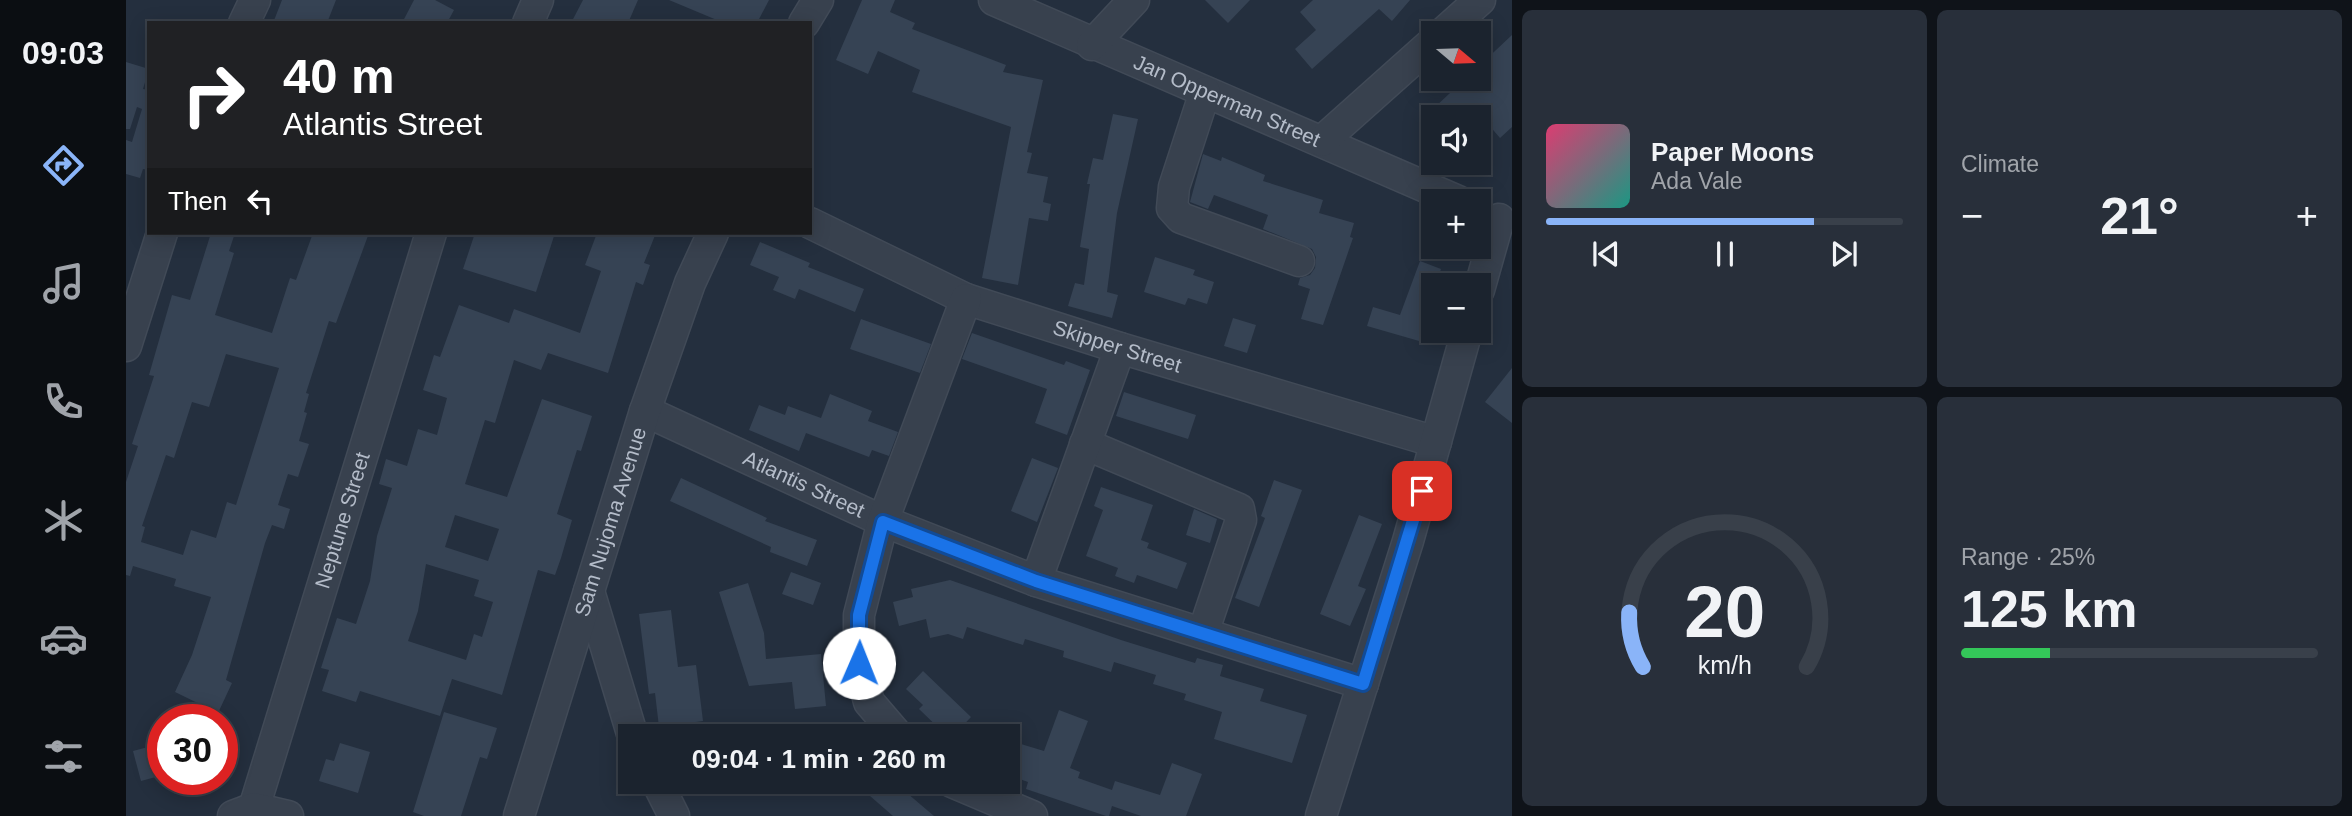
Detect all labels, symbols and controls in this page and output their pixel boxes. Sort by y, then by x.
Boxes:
north arrow [1421,21,1491,91]
map controls [1421,21,1491,343]
text: 09:03 [22,35,104,71]
icon: right [168,49,259,140]
text: 40 m [283,49,395,103]
street label: Jan Opperman Street [1131,50,1324,151]
button: sound [1421,105,1491,175]
text: Atlantis Street [283,106,482,142]
text: Paper Moons [1651,137,1814,167]
icon: directions [39,141,88,190]
text: Climate [1961,151,2039,177]
text: Ada Vale [1651,168,1743,194]
icon: left [241,182,279,220]
text: Then [168,186,227,216]
text: 21° [2100,187,2179,245]
button: + [1421,189,1491,259]
text: − [1961,195,1983,237]
text: + [2296,195,2318,237]
icon: previous [1587,235,1625,273]
icon: pause [1706,235,1744,273]
icon: next [1825,235,1863,273]
icon: music [39,259,88,308]
button: − [1421,273,1491,343]
street label: Skipper Street [1050,315,1184,377]
icon: phone [39,377,88,426]
street label: Sam Nujoma Avenue [570,424,650,619]
street label: Atlantis Street [740,446,868,522]
street label: Neptune Street [310,449,374,591]
pin [1392,461,1452,521]
icon: arrive [1403,472,1441,510]
icon: climate [39,496,88,545]
text: Range · 25% [1961,544,2095,570]
text: 20 [1684,572,1765,653]
text: 125 km [1961,580,2137,638]
icon: car [39,614,88,663]
position arrow [822,626,896,700]
text: km/h [1697,651,1752,679]
speed limit sign: 30 [147,704,238,795]
icon: filters [39,732,88,781]
text: 09:04 · 1 min · 260 m [692,744,946,774]

